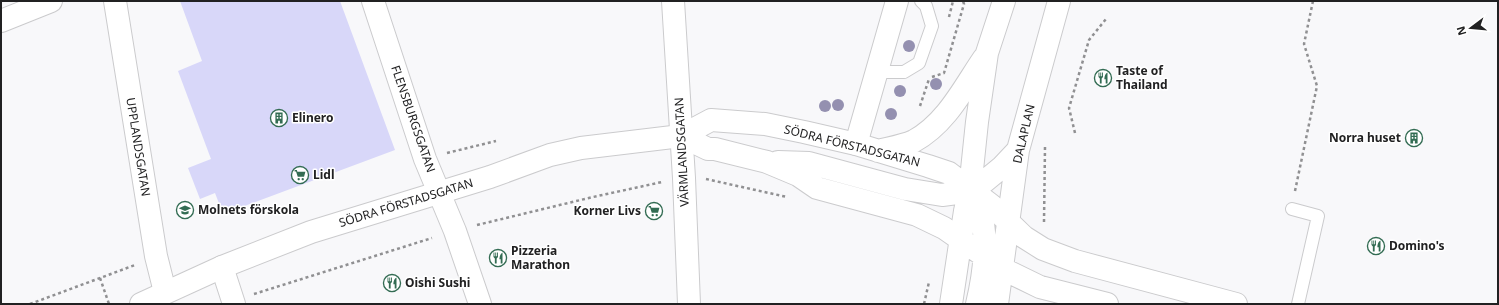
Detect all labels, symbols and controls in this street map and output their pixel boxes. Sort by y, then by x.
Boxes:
north arrow [1451,8,1491,48]
text: N [1452,25,1469,37]
place label: Taste of Thailand [1116,62,1168,93]
street label: FLENSBURGSGATAN [387,63,440,175]
restaurant icon: Taste of Thailand [1093,68,1113,88]
street label: UPPLANDSGATAN [122,96,155,198]
street label: VÄRMLANDSGATAN [670,97,693,207]
street label: DALAPLAN [1008,103,1039,165]
building icon: Elinero [269,108,289,128]
place label: Elinero [292,109,333,126]
street label: SÖDRA FÖRSTADSGATAN [782,120,922,171]
building icon: Norra huset [1404,128,1424,148]
place label: Norra huset [1329,129,1401,146]
supermarket icon: Lidl [290,165,310,185]
place label: Lidl [313,166,334,183]
street label: SÖDRA FÖRSTADSGATAN [337,174,475,231]
school or university icon: Molnets förskola [175,200,195,220]
place label: Molnets förskola [198,201,299,218]
supermarket icon: Korner Livs [644,201,664,221]
place label: Korner Livs [574,202,641,219]
restaurant icon: Domino's [1366,236,1386,256]
place label: Domino's [1389,237,1445,254]
place label: Pizzeria Marathon [511,242,570,273]
restaurant icon: Pizzeria Marathon [488,248,508,268]
restaurant icon: Oishi Sushi [382,273,402,293]
place label: Oishi Sushi [405,274,470,291]

